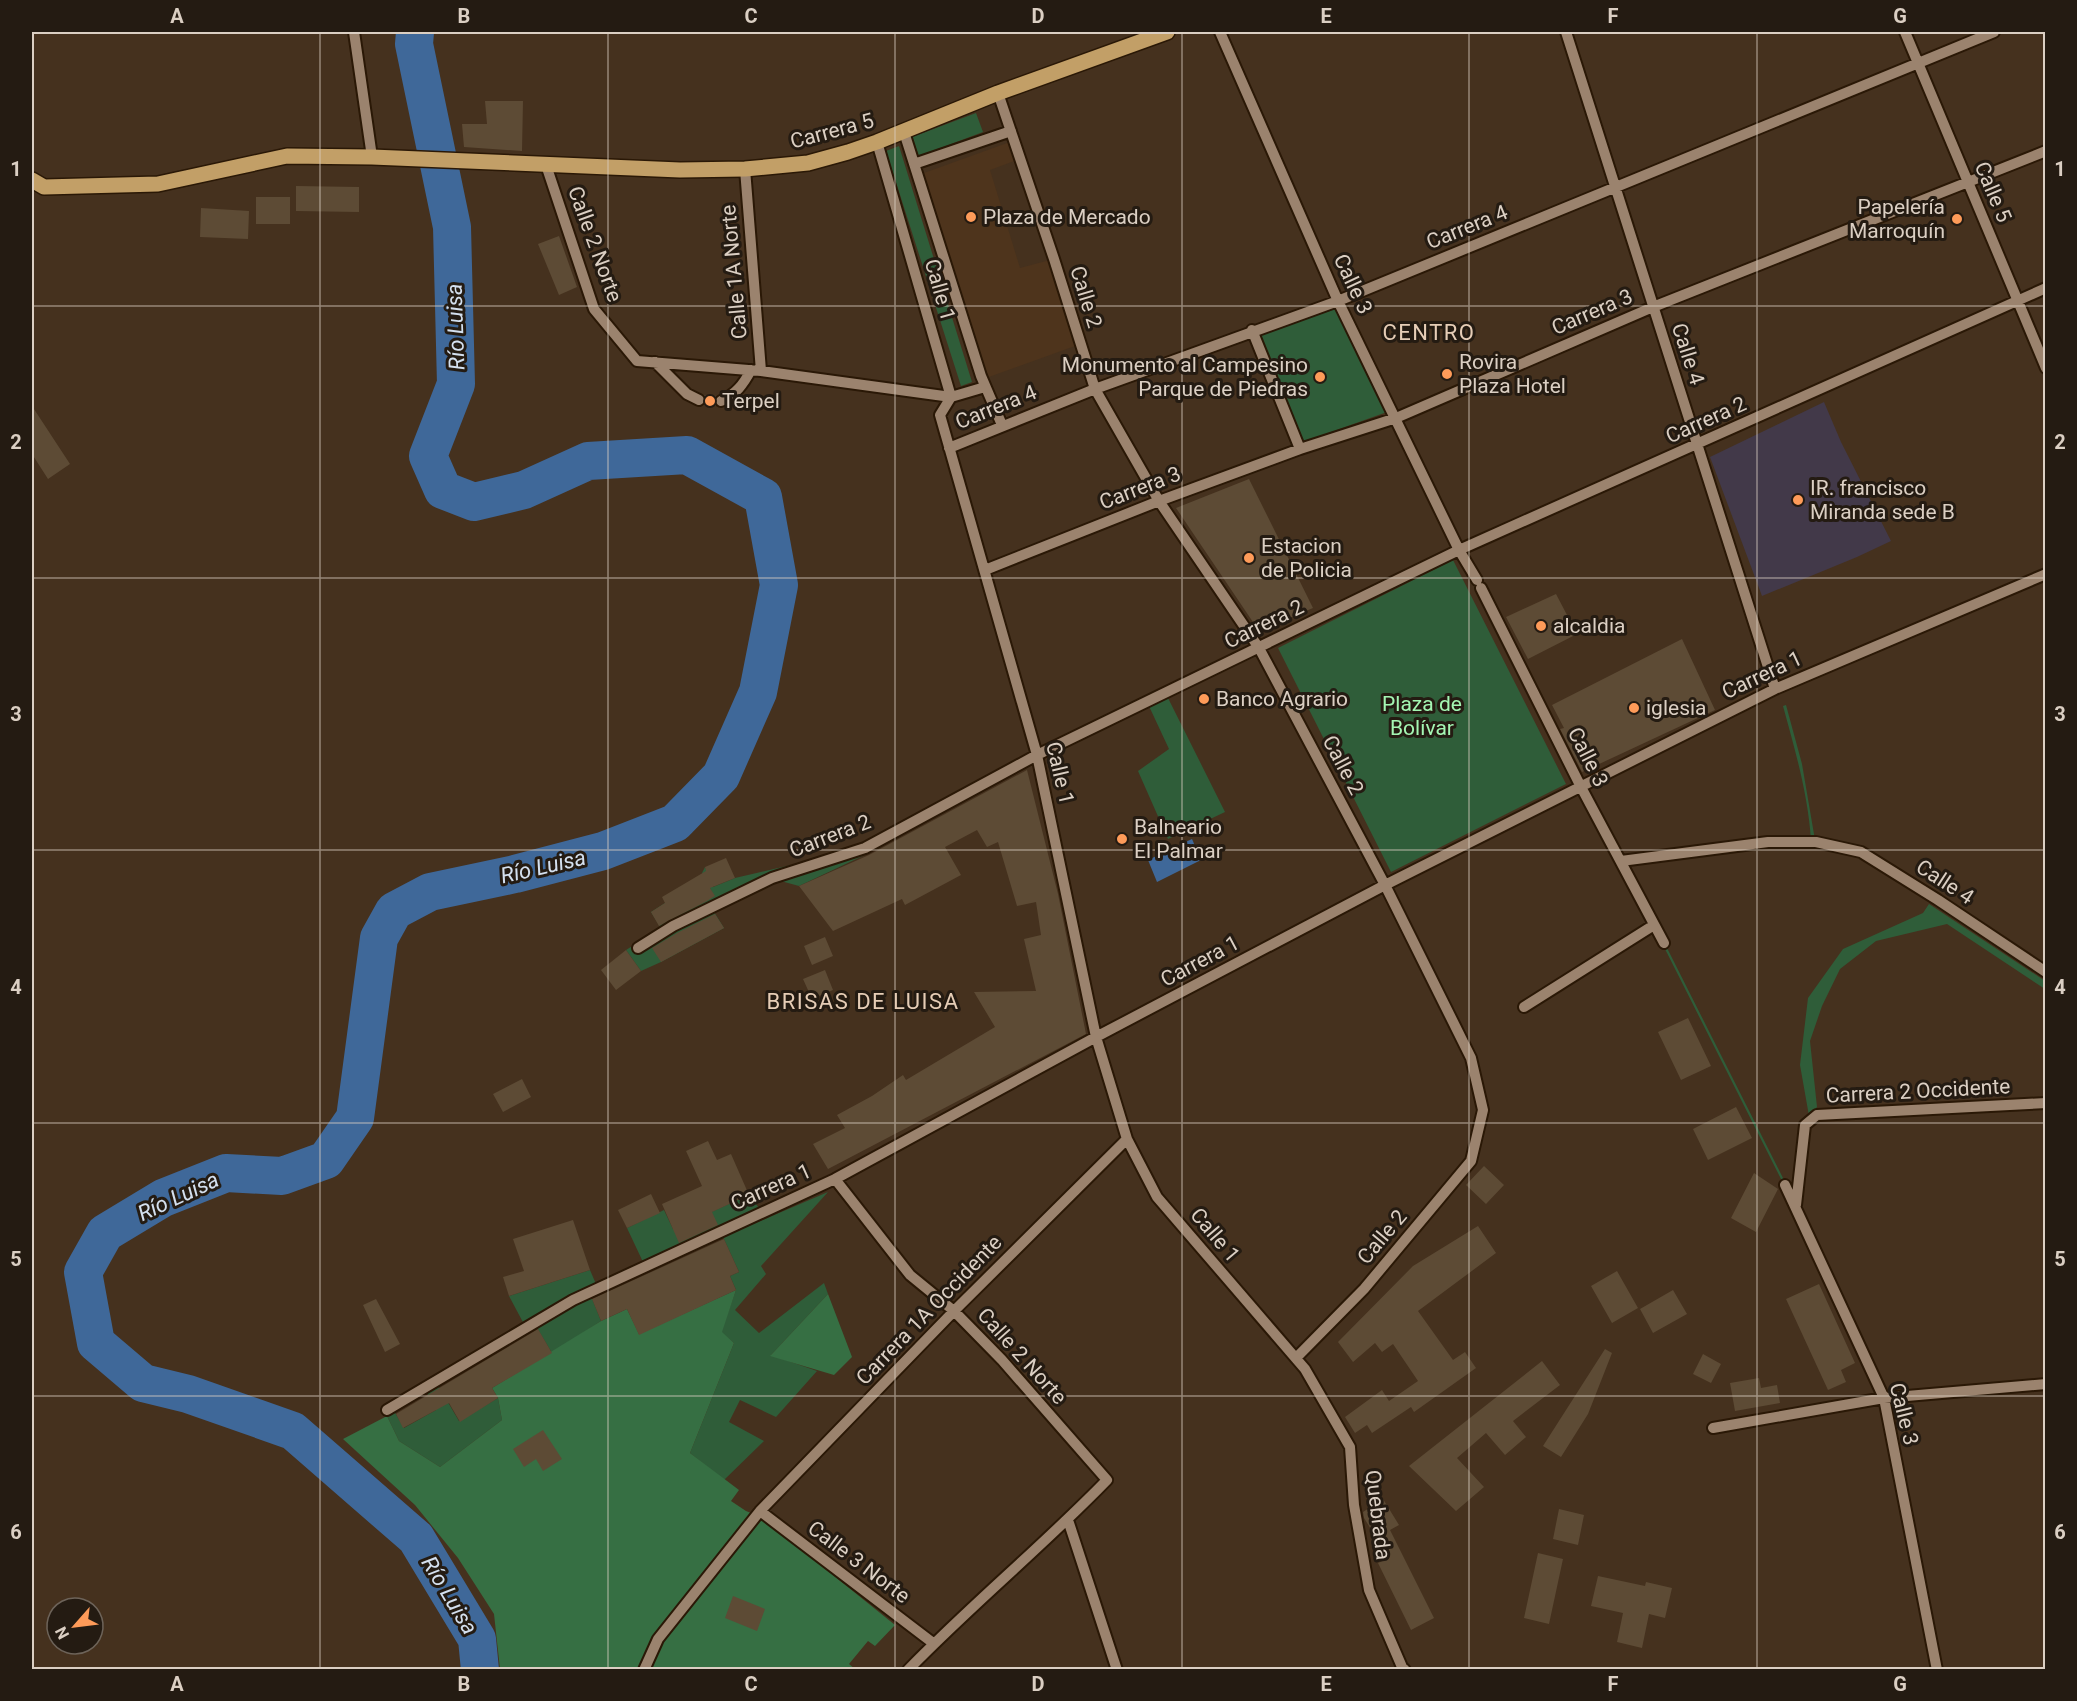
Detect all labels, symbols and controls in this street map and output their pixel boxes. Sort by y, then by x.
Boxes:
text: A [170,4,184,28]
text: B [458,4,470,28]
text: C [744,4,758,28]
text: D [1032,4,1045,28]
text: E [1320,4,1332,28]
text: F [1608,4,1619,28]
text: G [1893,4,1907,28]
street label: Carrera 5 [788,108,876,154]
text: 1 [10,157,22,181]
text: 1 [2054,157,2066,181]
street label: Calle 5 [1970,158,2016,226]
street label: Calle 2 Norte [563,183,627,305]
place label: Papelería Marroquín [1849,195,1945,243]
street label: Carrera 4 [1423,200,1511,254]
street label: Calle 1A Norte [716,204,752,340]
place label: Plaza de Mercado [983,205,1151,229]
marker: Plaza de Mercado [964,210,978,224]
marker: Papelería Marroquín [1950,212,1964,226]
street label: Calle 3 [1329,250,1377,318]
street label: Calle 1 [920,256,960,324]
street label: Calle 2 [1065,263,1107,331]
water label: Río Luisa [441,283,470,371]
street label: Carrera 3 [1548,284,1636,340]
district label: CENTRO [1382,320,1476,345]
street label: Calle 4 [1667,320,1709,388]
place label: Rovira Plaza Hotel [1459,350,1566,398]
place label: Monumento al Campesino Parque de Piedras [1062,353,1308,401]
marker: Rovira Plaza Hotel [1440,367,1454,381]
marker: Monumento al Campesino Parque de Piedras [1313,370,1327,384]
street label: Carrera 4 [952,380,1040,434]
place label: Terpel [722,389,780,413]
street label: Carrera 2 [1662,392,1750,448]
marker: Terpel [703,394,717,408]
text: 2 [10,430,22,454]
text: 2 [2054,430,2066,454]
street label: Carrera 3 [1096,461,1184,515]
place label: IR. francisco Miranda sede B [1810,476,1955,524]
marker: IR. francisco Miranda sede B [1791,493,1805,507]
place label: Estacion de Policia [1261,534,1352,582]
marker: Estacion de Policia [1242,551,1256,565]
street label: Carrera 2 [1220,594,1308,654]
place label: alcaldia [1553,614,1625,638]
marker: alcaldia [1534,619,1548,633]
street label: Carrera 1 [1718,646,1806,704]
place label: Banco Agrario [1216,687,1348,711]
marker: Banco Agrario [1197,692,1211,706]
park label: Plaza de Bolívar [1382,692,1462,740]
place label: iglesia [1646,696,1707,720]
marker: iglesia [1627,701,1641,715]
text: 3 [10,702,22,726]
text: 3 [2054,702,2066,726]
street label: Calle 3 [1563,723,1613,791]
street label: Calle 2 [1318,731,1369,799]
street label: Calle 1 [1041,739,1079,807]
street label: Carrera 2 [786,809,874,863]
place label: Balneario El Palmar [1134,815,1223,863]
marker: Balneario El Palmar [1115,832,1129,846]
water label: Río Luisa [498,845,588,888]
street label: Calle 4 [1912,855,1978,909]
street label: Carrera 1 [1157,930,1243,992]
text: 4 [10,975,22,999]
text: 4 [2054,975,2066,999]
district label: BRISAS DE LUISA [766,989,960,1014]
street label: Carrera 2 Occidente [1825,1074,2011,1108]
street label: Carrera 1 [727,1159,815,1215]
water label: Río Luisa [134,1167,223,1226]
street label: Calle 1 [1185,1203,1245,1267]
street label: Calle 2 [1352,1205,1412,1269]
street label: Carrera 1A Occidente [851,1230,1007,1390]
text: 5 [10,1247,22,1271]
text: 5 [2054,1247,2066,1271]
street label: Calle 2 Norte [973,1303,1071,1409]
street label: Calle 3 [1885,1380,1923,1448]
street label: Quebrada [1361,1469,1395,1561]
street label: Calle 3 Norte [803,1516,915,1608]
text: 6 [10,1520,22,1544]
text: 6 [2054,1520,2066,1544]
water label: Río Luisa [417,1552,483,1639]
north arrow [45,1596,105,1656]
text: N [51,1623,73,1642]
text: A [170,1672,184,1696]
text: B [458,1672,470,1696]
text: C [744,1672,758,1696]
text: D [1032,1672,1045,1696]
text: E [1320,1672,1332,1696]
text: F [1608,1672,1619,1696]
text: G [1893,1672,1907,1696]

